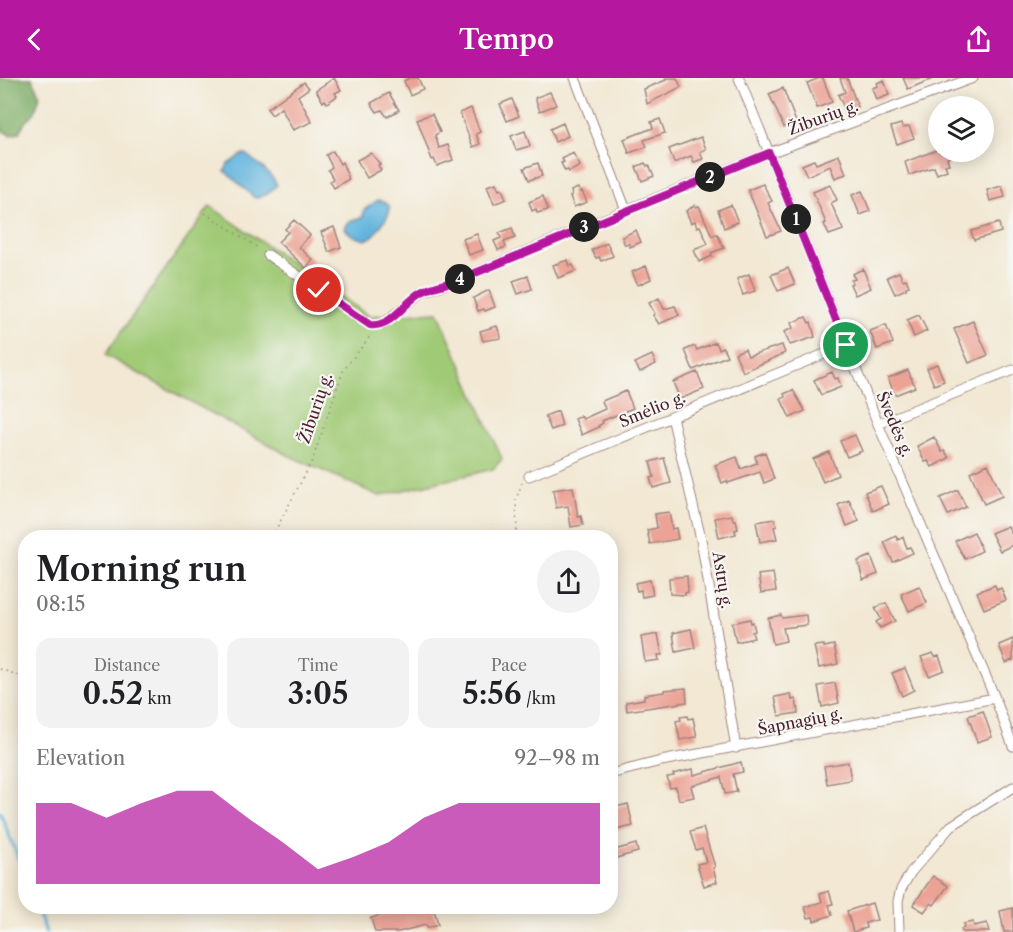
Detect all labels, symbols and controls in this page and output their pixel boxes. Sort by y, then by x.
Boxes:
icon: back [18,23,51,56]
text: Tempo [459,23,554,56]
icon: share [962,23,995,56]
street label: Žiburių g. [785,94,861,139]
map controls [928,96,994,162]
button: layers [928,96,994,162]
pin: 2 [695,162,725,192]
text: 2 [705,167,715,187]
pin: 1 [781,204,811,234]
text: 1 [792,209,800,229]
pin: 3 [569,212,599,242]
text: 3 [579,217,589,237]
pin [293,264,344,315]
pin: 4 [445,264,475,294]
text: 4 [455,269,465,289]
icon: check [302,273,335,306]
pin [820,319,871,370]
icon: arrive [829,328,862,361]
street label: Žiburių g. [293,370,336,446]
street label: Smėlio g. [616,387,688,431]
street label: Švedės g. [872,388,919,460]
text: Morning run [36,549,247,590]
street label: Astrų g. [708,549,737,610]
button: share [537,550,600,613]
text: 08:15 [36,592,85,616]
text: Distance [94,655,160,675]
text: Time [298,655,338,675]
text: Pace [491,655,527,675]
text: 0.52 [82,675,143,712]
text: 3:05 [287,675,349,712]
text: 5:56 [462,675,522,712]
text: km [143,688,172,708]
text: /km [522,688,556,708]
street label: Šapnagių g. [756,702,844,739]
text: Elevation [36,746,125,770]
text: 92–98 m [514,746,600,770]

